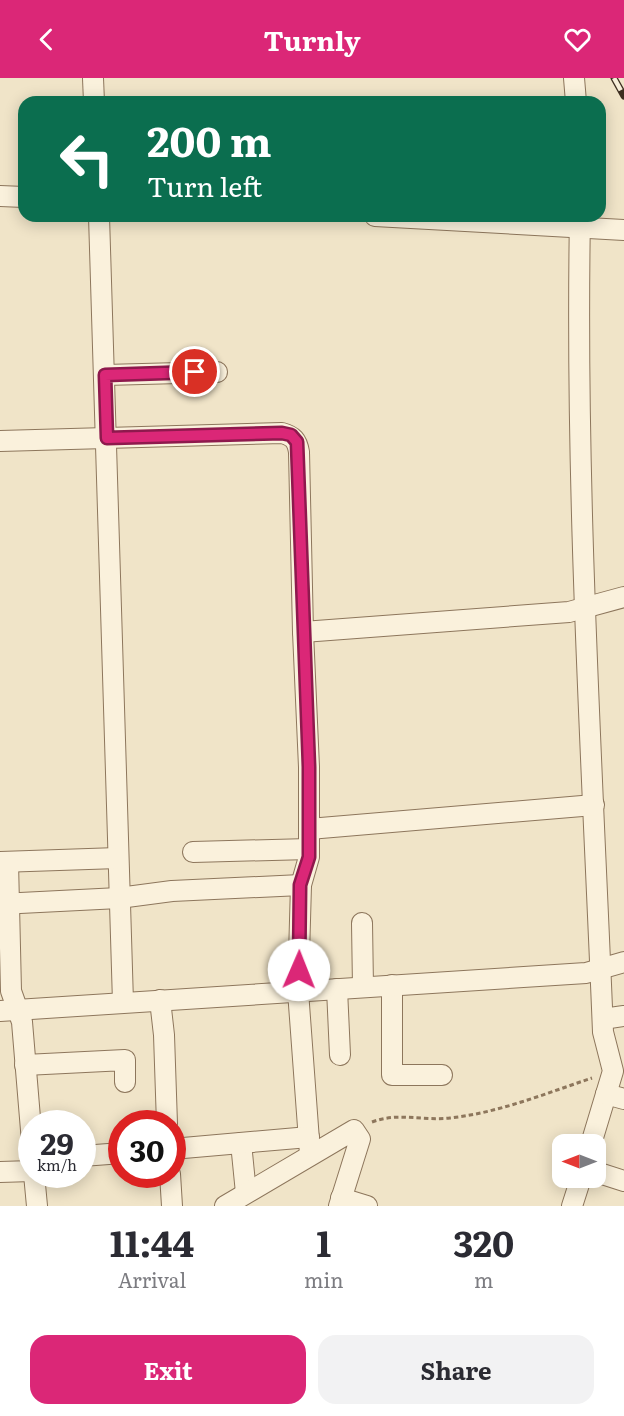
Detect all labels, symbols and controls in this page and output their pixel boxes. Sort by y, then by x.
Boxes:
text: Turnly [263,19,361,59]
icon: back [30,23,63,56]
icon: heart [561,23,594,56]
text: 200 m [147,108,272,170]
icon: left [48,120,126,198]
text: Turn left [147,165,262,205]
pin [169,346,220,397]
icon: arrive [178,355,211,388]
position arrow [267,938,331,1002]
speed limit sign: 30 [108,1110,186,1188]
text: 29 [40,1120,74,1164]
north arrow [552,1134,606,1188]
map controls [552,1134,606,1188]
text: km/h [37,1153,77,1176]
text: 11:44 [110,1215,194,1268]
text: 1 [316,1215,331,1268]
text: 320 [453,1215,514,1268]
text: Arrival [118,1264,186,1294]
text: min [304,1264,343,1294]
text: m [474,1264,493,1294]
button: Exit [30,1335,306,1404]
button: Share [318,1335,594,1404]

